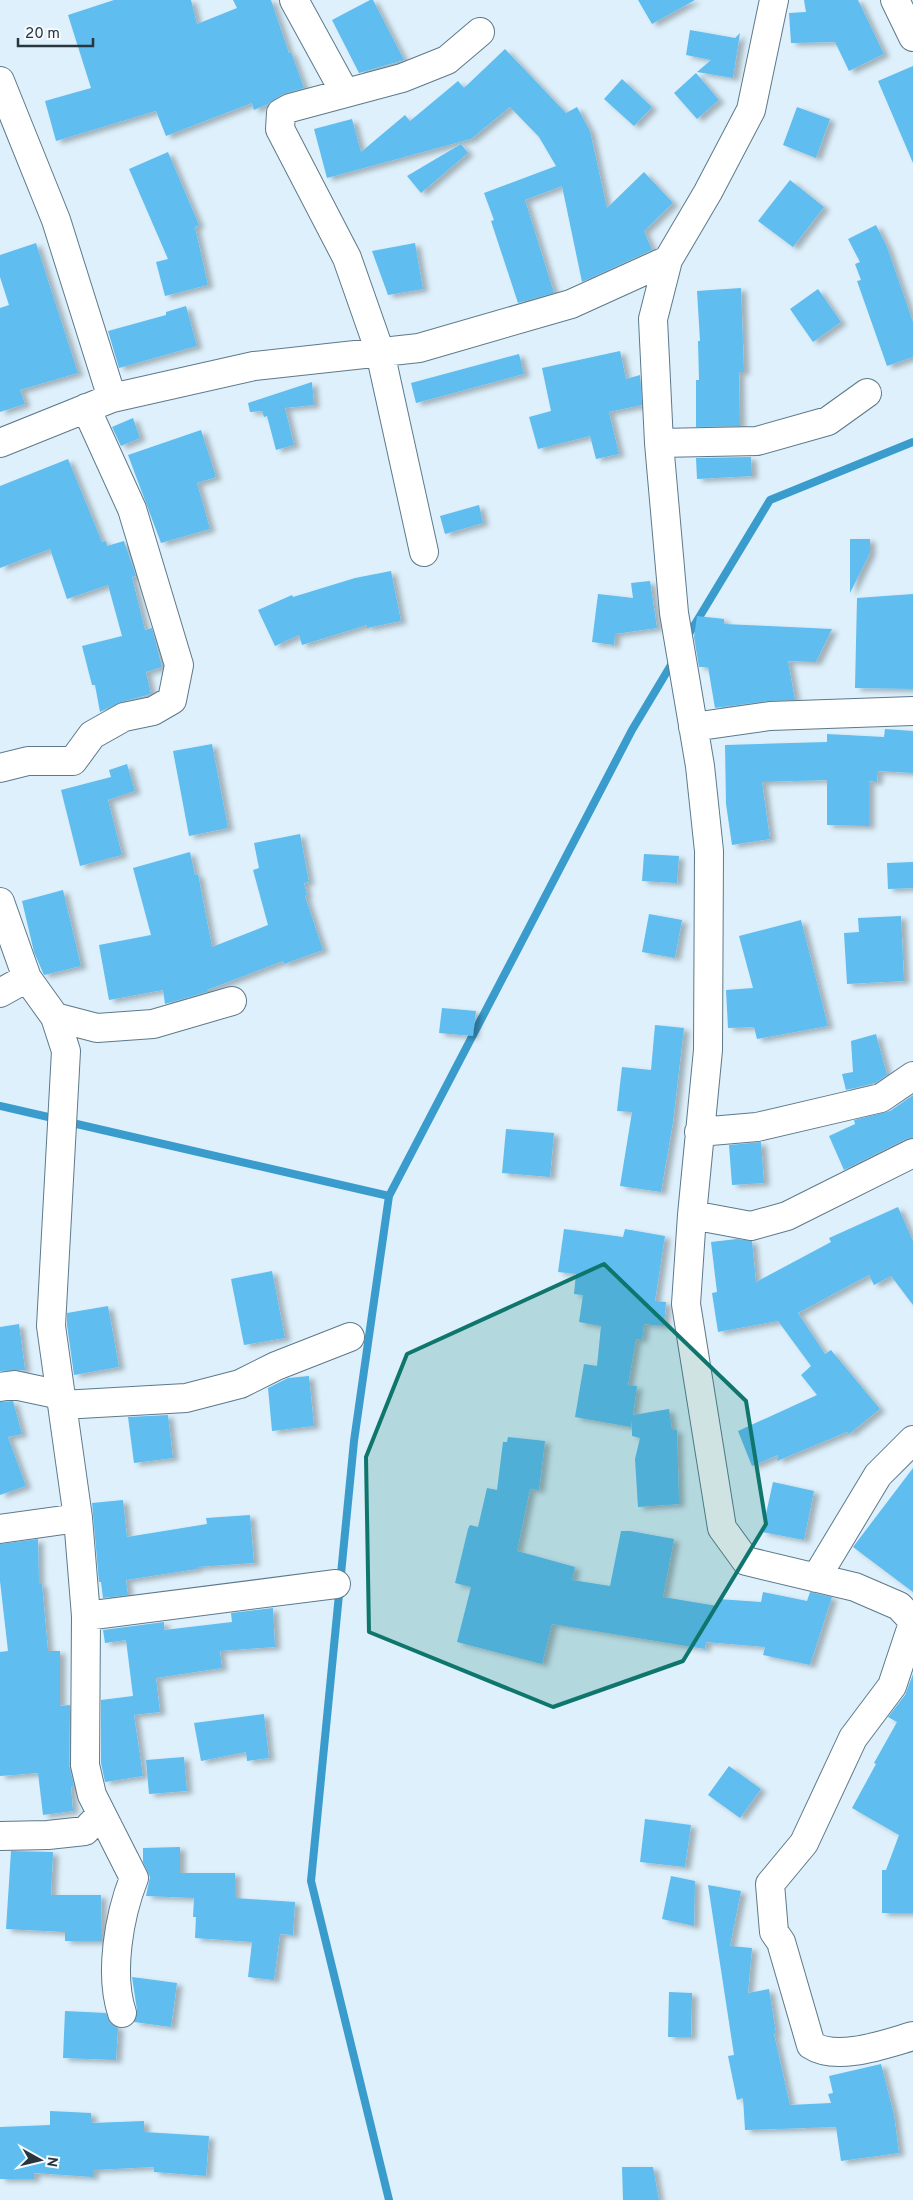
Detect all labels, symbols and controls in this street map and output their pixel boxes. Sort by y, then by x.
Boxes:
scale bar [18,15,92,47]
text: 20 m [25,25,60,44]
north arrow [15,2135,65,2185]
text: N [42,2155,61,2168]

